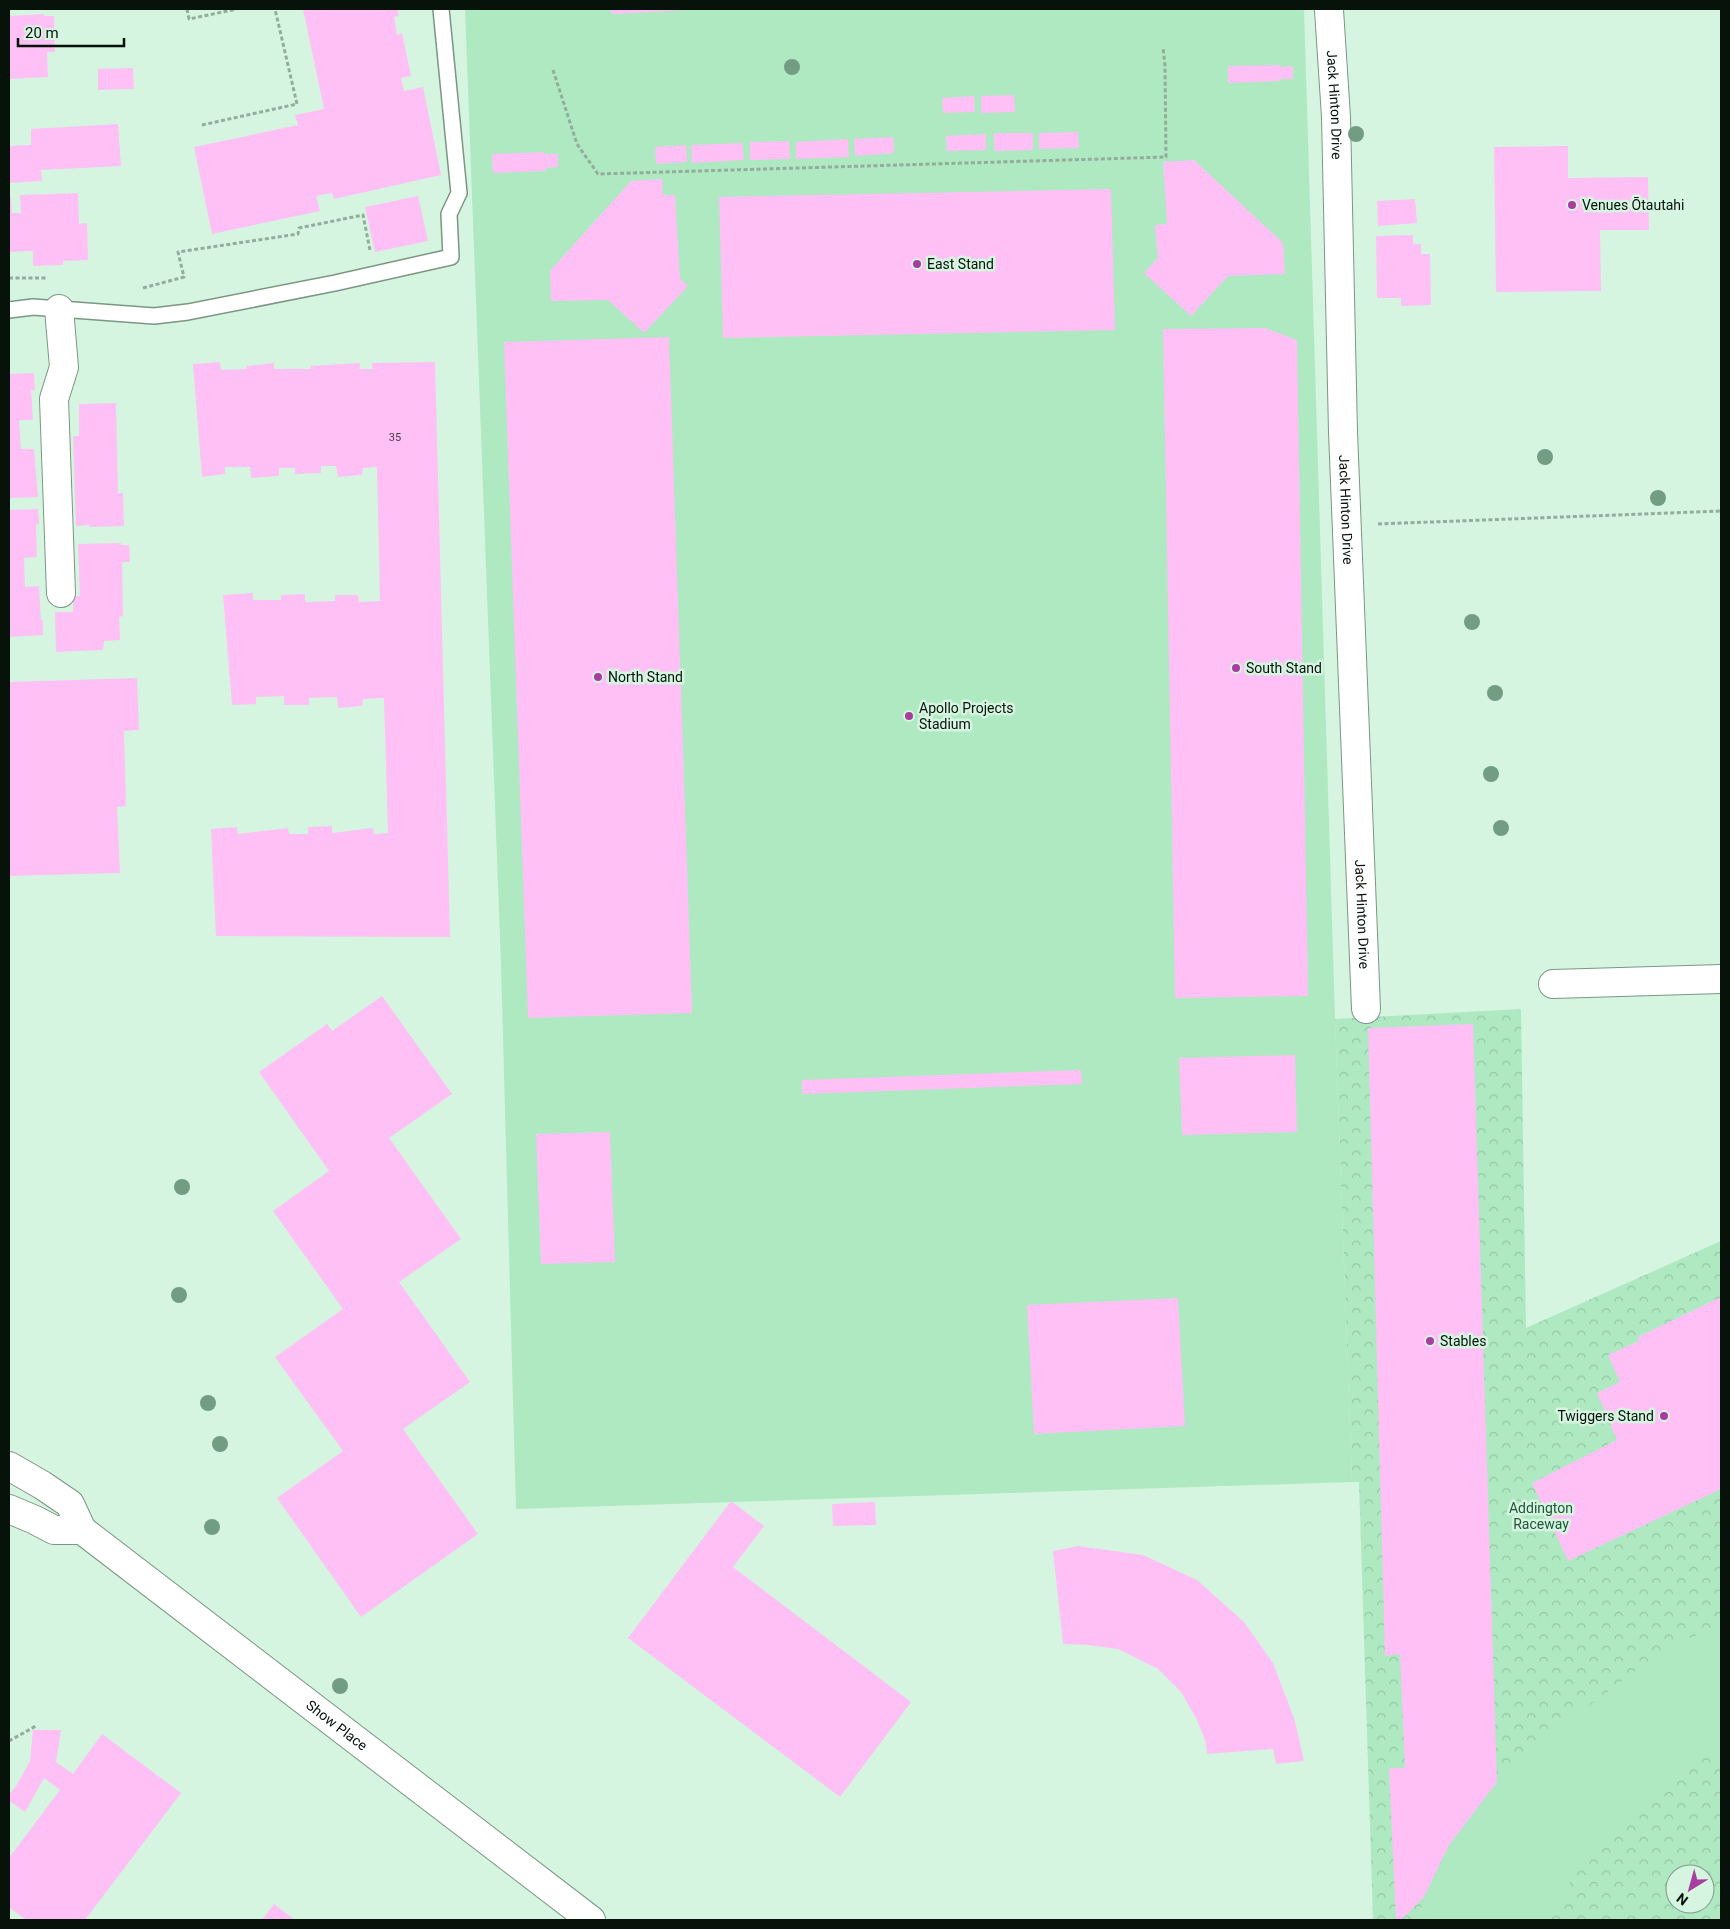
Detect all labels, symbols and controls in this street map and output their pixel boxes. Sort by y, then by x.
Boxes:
scale bar [18,15,124,47]
text: 20 m [25,24,59,42]
street label: Jack Hinton Drive [1324,50,1345,160]
place label: Venues Ōtautahi [1582,197,1684,213]
marker: Venues Ōtautahi [1566,199,1578,211]
place label: East Stand [927,256,994,272]
marker: East Stand [911,258,923,270]
house number: 35 [389,431,401,444]
street label: Jack Hinton Drive [1336,455,1356,565]
place label: South Stand [1246,660,1322,676]
marker: South Stand [1230,662,1242,674]
place label: North Stand [608,669,683,685]
marker: North Stand [592,671,604,683]
place label: Apollo Projects Stadium [919,700,1014,732]
marker: Apollo Projects Stadium [903,710,915,722]
street label: Jack Hinton Drive [1352,859,1372,969]
place label: Stables [1440,1333,1486,1349]
marker: Stables [1424,1335,1436,1347]
place label: Twiggers Stand [1557,1408,1654,1424]
marker: Twiggers Stand [1658,1410,1670,1422]
park label: Addington Raceway [1509,1500,1573,1532]
street label: Show Place [303,1697,371,1754]
north arrow [1665,1864,1715,1914]
text: N [1673,1890,1691,1909]

